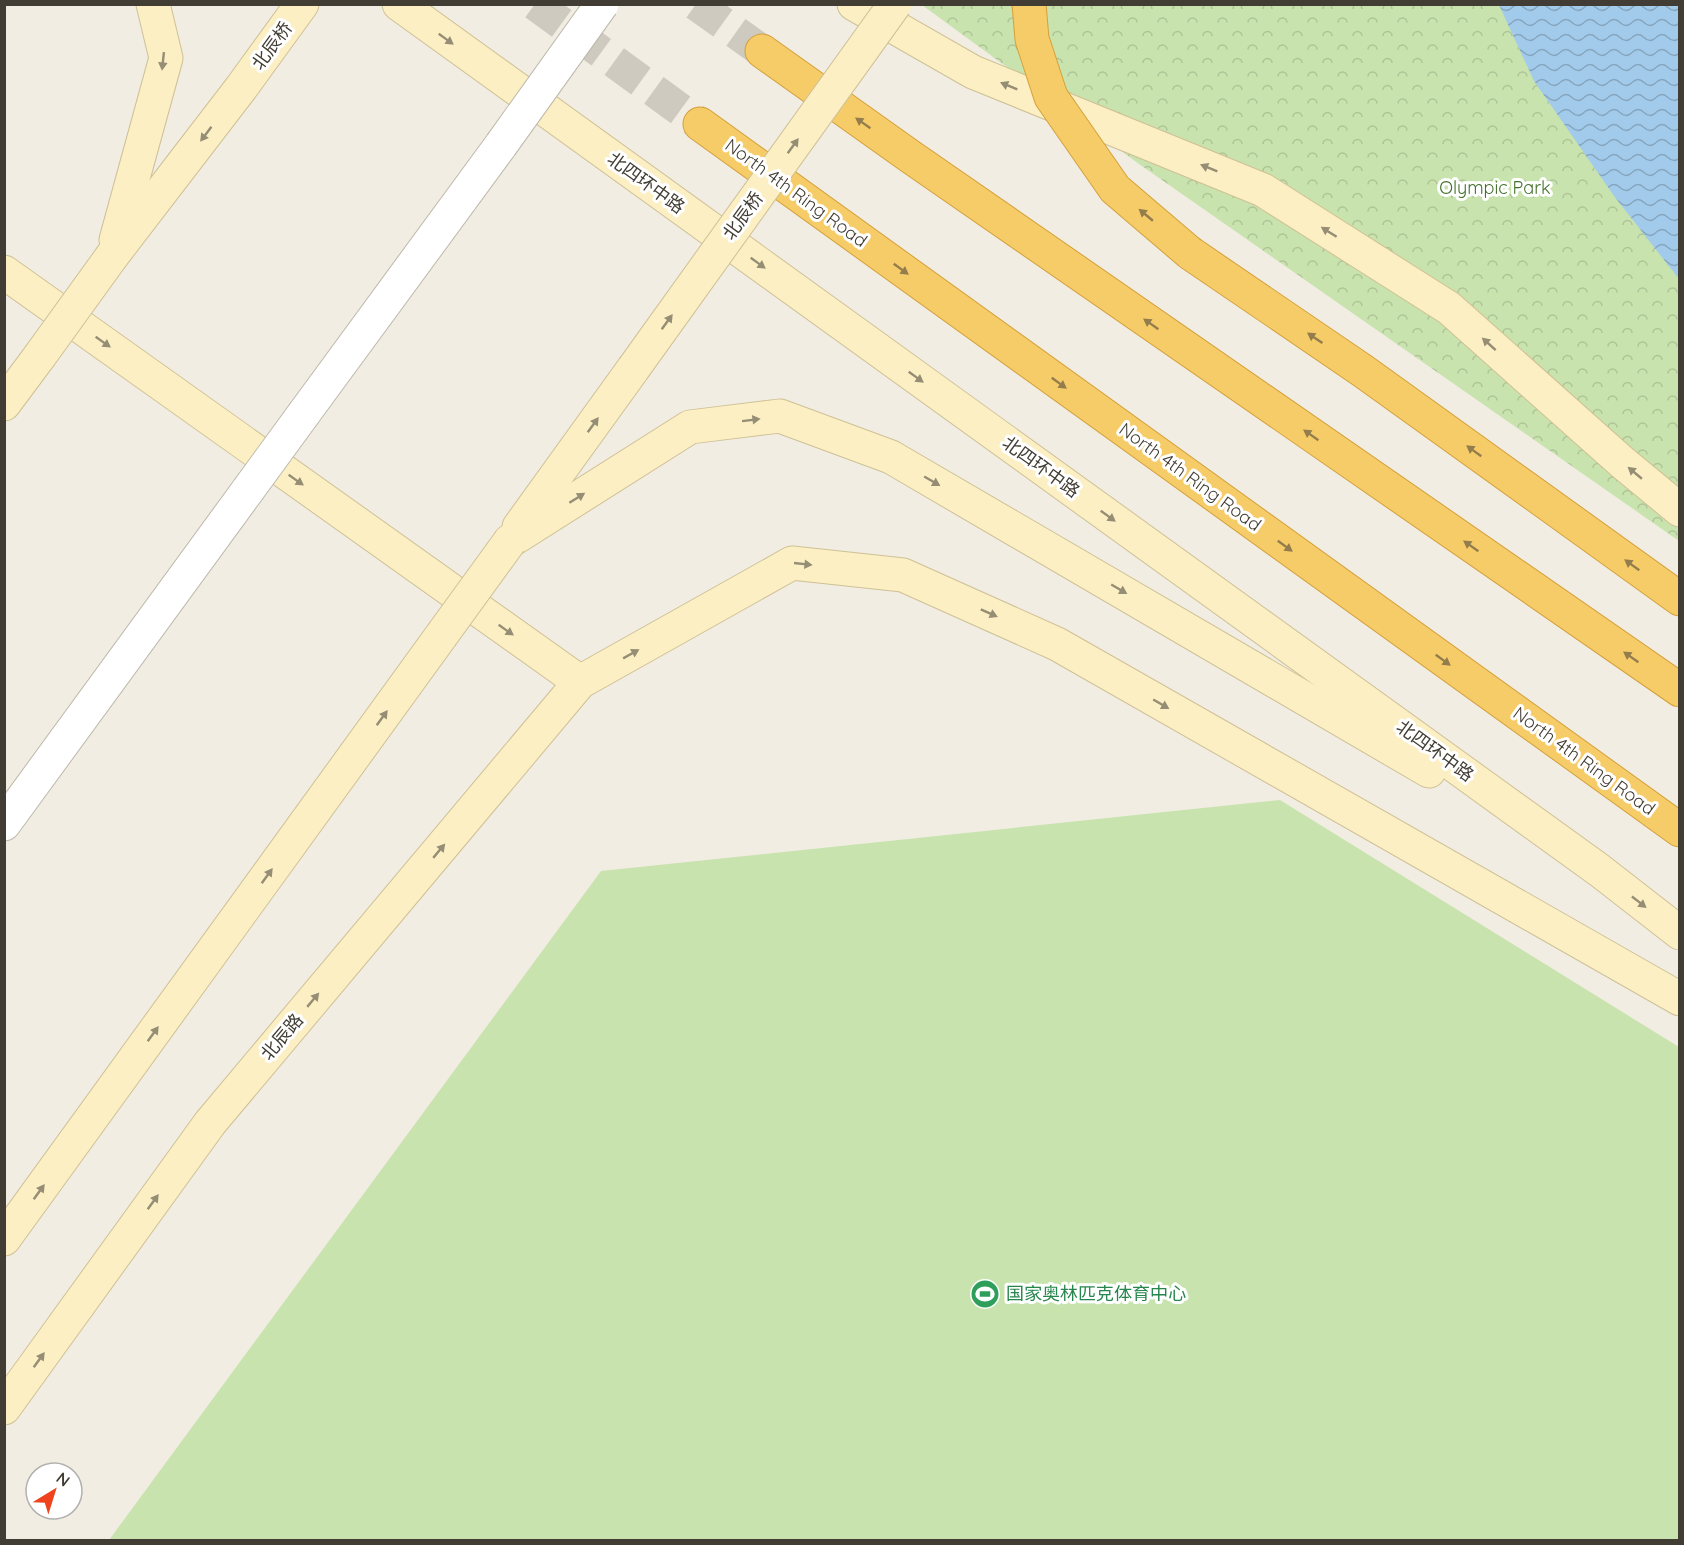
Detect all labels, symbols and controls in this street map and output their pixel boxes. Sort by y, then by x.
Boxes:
street label: 北辰桥 [246,17,297,74]
one-way arrow [438,33,454,45]
one-way arrow [158,52,168,71]
one-way arrow [1000,81,1018,90]
one-way arrow [856,117,872,129]
one-way arrow [200,127,212,142]
street label: North 4th Ring Road [721,133,872,252]
one-way arrow [787,139,799,155]
street label: 北四环中路 [603,147,689,218]
one-way arrow [1200,163,1218,172]
park label: Olympic Park [1439,176,1551,199]
street label: 北辰桥 [717,187,768,244]
one-way arrow [1138,209,1154,222]
one-way arrow [1322,226,1338,238]
one-way arrow [749,257,765,269]
one-way arrow [893,262,908,274]
one-way arrow [661,314,673,330]
one-way arrow [1143,318,1159,330]
one-way arrow [1307,333,1323,344]
one-way arrow [95,336,111,348]
one-way arrow [1482,338,1497,351]
one-way arrow [908,371,924,383]
one-way arrow [1051,377,1067,389]
one-way arrow [742,415,761,425]
one-way arrow [587,417,599,433]
street label: North 4th Ring Road [1115,417,1266,536]
one-way arrow [1303,430,1319,441]
street label: 北四环中路 [998,431,1084,502]
one-way arrow [1466,445,1482,457]
one-way arrow [1627,466,1643,479]
one-way arrow [288,474,304,486]
one-way arrow [924,475,940,486]
one-way arrow [569,493,585,504]
one-way arrow [1100,510,1116,522]
one-way arrow [1277,540,1293,552]
one-way arrow [1464,540,1480,552]
one-way arrow [793,559,812,569]
one-way arrow [1625,559,1641,571]
one-way arrow [1111,584,1127,595]
one-way arrow [980,609,997,618]
one-way arrow [499,623,514,635]
one-way arrow [623,649,640,659]
one-way arrow [1624,651,1640,663]
one-way arrow [1435,654,1451,666]
one-way arrow [1153,698,1169,709]
street label: North 4th Ring Road [1509,701,1660,820]
one-way arrow [376,710,388,726]
street label: 北四环中路 [1392,715,1478,786]
one-way arrow [432,843,445,859]
one-way arrow [261,868,273,883]
one-way arrow [1632,895,1647,907]
one-way arrow [306,993,319,1008]
street label: 北辰路 [255,1009,308,1065]
one-way arrow [147,1026,159,1042]
one-way arrow [33,1184,45,1200]
one-way arrow [146,1194,158,1209]
sports icon: 国家奥林匹克体育中心 [969,1278,1001,1310]
place label: 国家奥林匹克体育中心 [1006,1282,1186,1305]
one-way arrow [33,1353,45,1369]
north arrow [24,1461,84,1521]
text: N [52,1468,74,1491]

